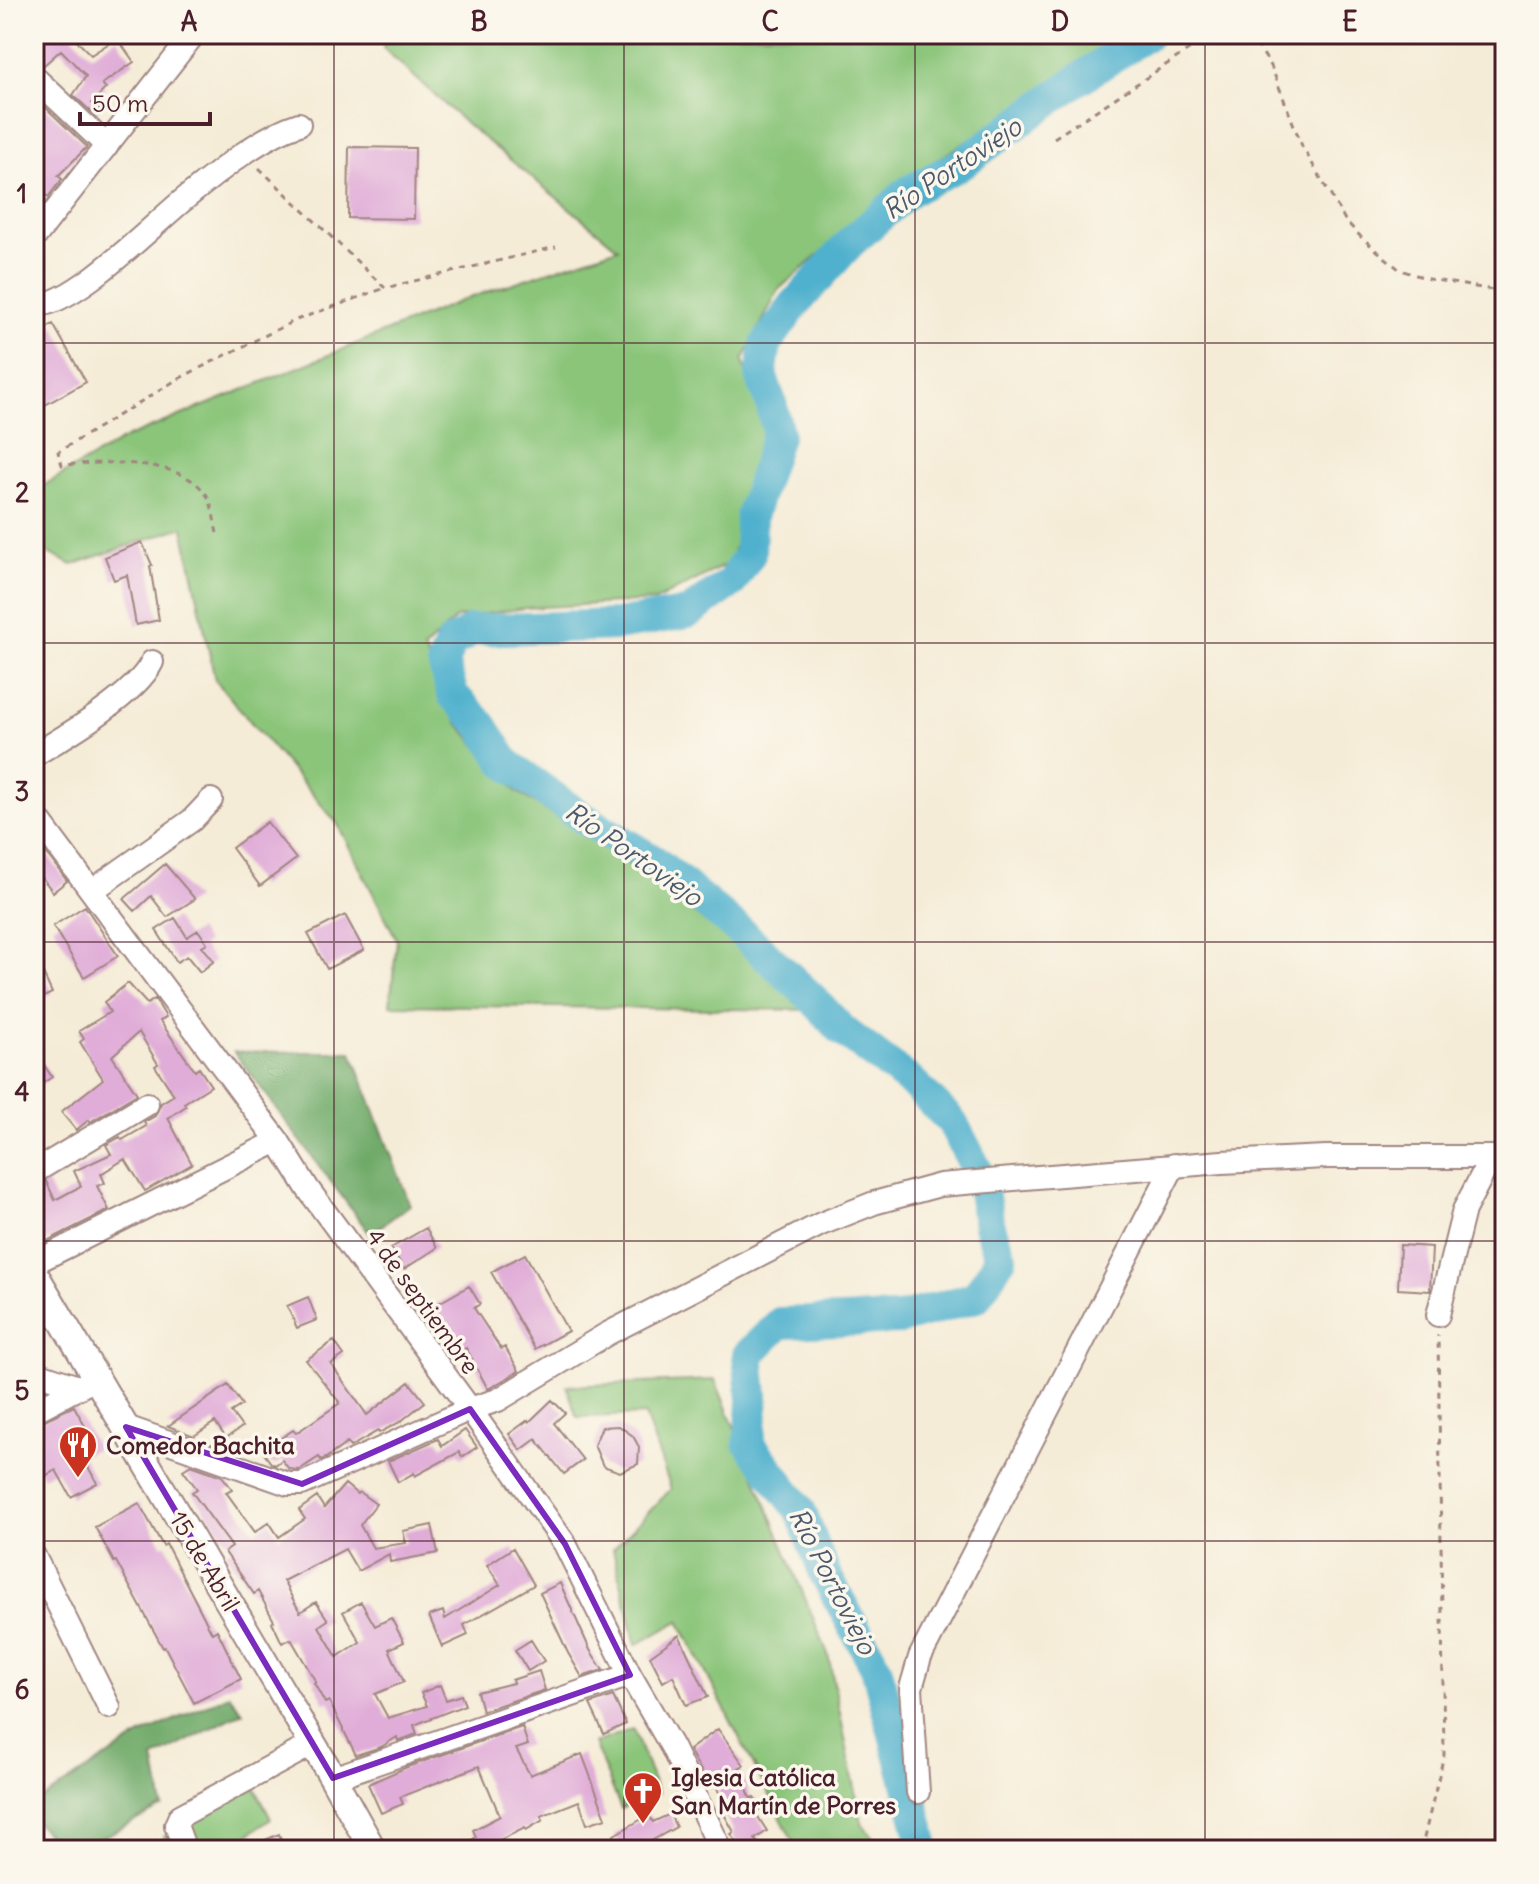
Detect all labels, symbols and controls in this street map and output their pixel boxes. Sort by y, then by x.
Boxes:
text: A [181,5,198,38]
text: B [470,5,488,38]
text: C [761,5,779,38]
text: D [1051,5,1069,38]
text: E [1342,5,1358,38]
scale bar [80,76,210,126]
text: 50 m [92,88,148,118]
water label: Río Portoviejo [877,109,1029,226]
text: 1 [17,177,27,210]
text: 2 [15,476,29,509]
text: 3 [15,775,29,808]
water label: Río Portoviejo [559,795,710,914]
text: 4 [14,1075,30,1108]
street label: 4 de septiembre [360,1222,486,1380]
text: 5 [15,1374,30,1407]
restaurant icon: Comedor Bachita [57,1424,99,1479]
place label: Comedor Bachita [106,1430,295,1460]
water label: Río Portoviejo [782,1502,885,1661]
street label: 15 de Abril [164,1506,246,1616]
text: 6 [14,1673,30,1706]
place label: Iglesia Católica San Martín de Porres [671,1762,896,1820]
church icon: Iglesia Católica San Martín de Porres [622,1770,664,1825]

